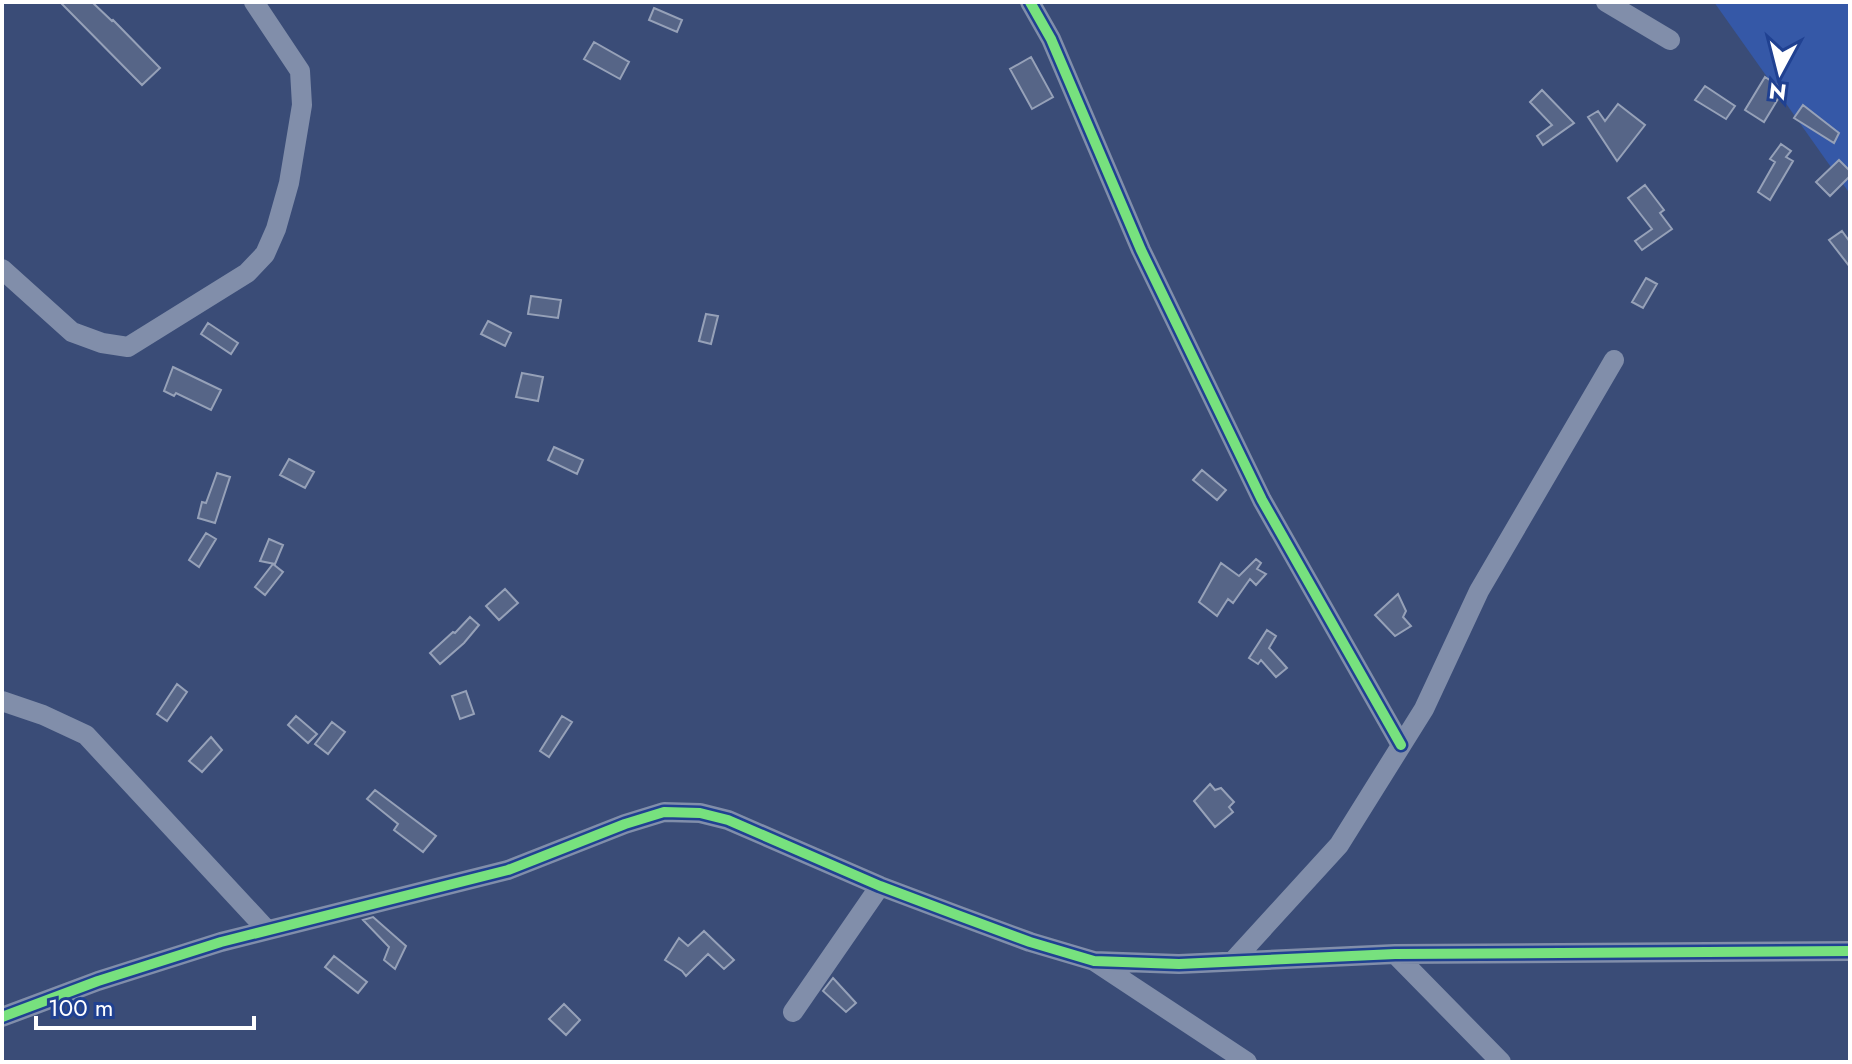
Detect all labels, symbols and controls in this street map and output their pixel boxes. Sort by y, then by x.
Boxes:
north arrow [1740,32,1820,112]
text: N [1767,75,1788,109]
scale bar [36,980,254,1030]
text: 100 m [48,990,114,1025]

